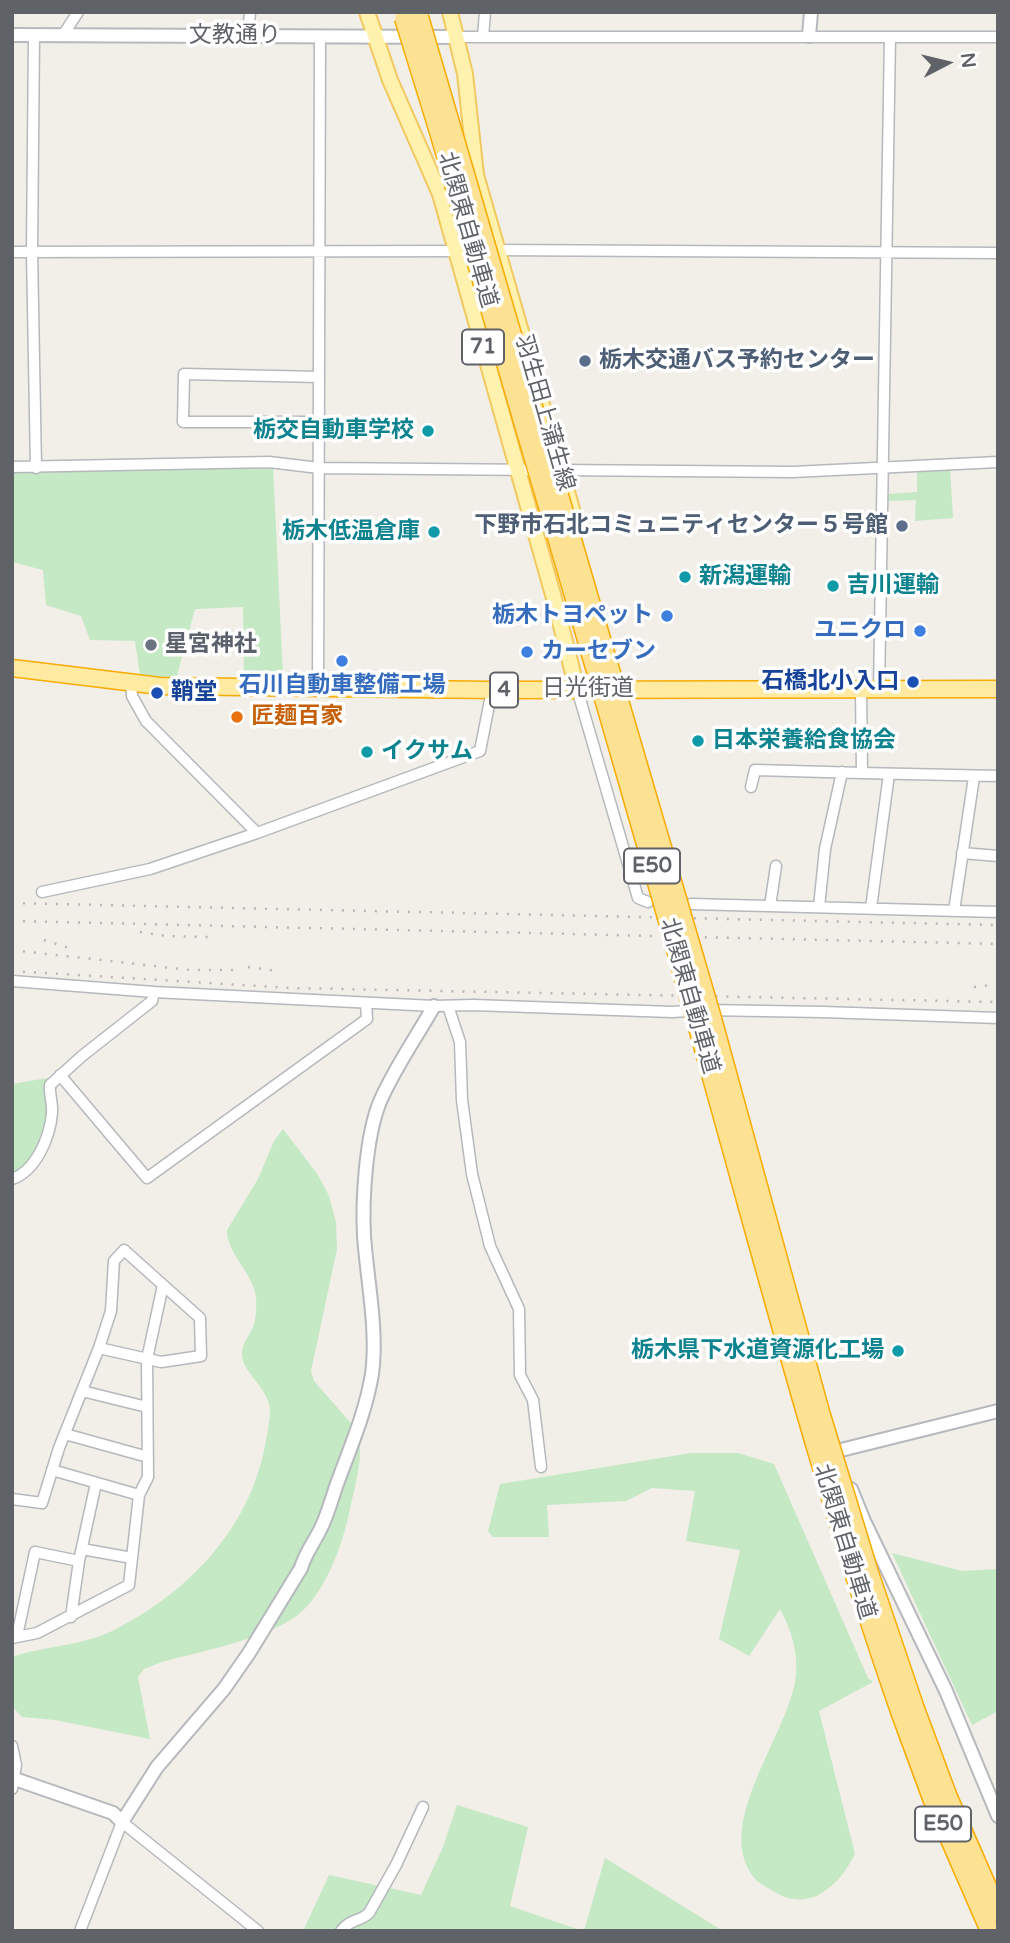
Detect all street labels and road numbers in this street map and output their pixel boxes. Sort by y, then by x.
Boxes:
street label: 文教通り [189,22,281,50]
street label: 北関東自動車道 [432,149,502,311]
road number: 71 [462,330,504,364]
street label: 羽生田上蒲生線 [509,332,579,494]
road number: 4 [490,672,518,708]
street label: 日光街道 [542,675,634,703]
road number: E50 [624,848,680,884]
street label: 北関東自動車道 [654,915,724,1077]
street label: 北関東自動車道 [807,1461,881,1623]
road number: E50 [915,1806,971,1842]

